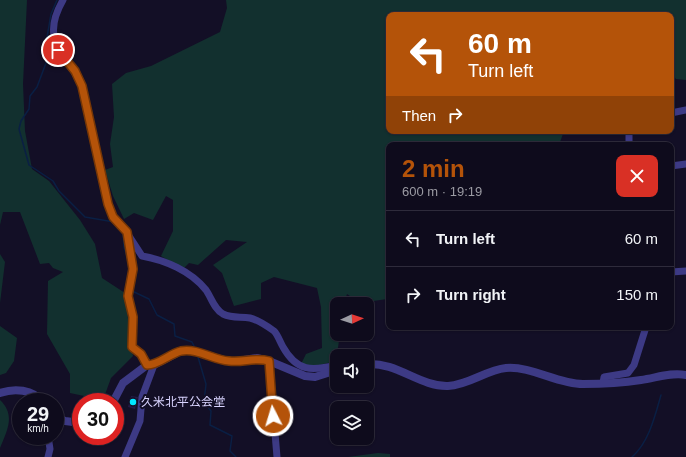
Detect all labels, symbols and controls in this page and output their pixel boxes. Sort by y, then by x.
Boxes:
icon: left [402,28,454,80]
text: 60 m [468,28,532,59]
pin [41,33,75,67]
icon: arrive [47,39,69,61]
text: Turn left [468,61,533,81]
icon: right [444,104,466,126]
text: Then [402,107,436,124]
text: 2 min [402,155,465,182]
button: close [616,155,658,197]
text: 600 m · 19:19 [402,184,482,199]
icon: left [402,228,424,250]
text: Turn left [436,230,495,247]
text: 60 m [625,230,658,247]
icon: right [402,284,424,306]
text: Turn right [436,286,506,303]
text: 150 m [616,286,658,303]
north arrow [330,297,374,341]
map controls [330,297,374,445]
button: sound [330,349,374,393]
speed limit sign: 30 [72,393,124,445]
place label: 久米北平公会堂 [141,395,225,409]
position arrow [252,395,294,437]
marker: 久米北平公会堂 [128,397,138,407]
button: layers [330,401,374,445]
text: 29 [27,403,49,425]
text: km/h [27,423,49,434]

